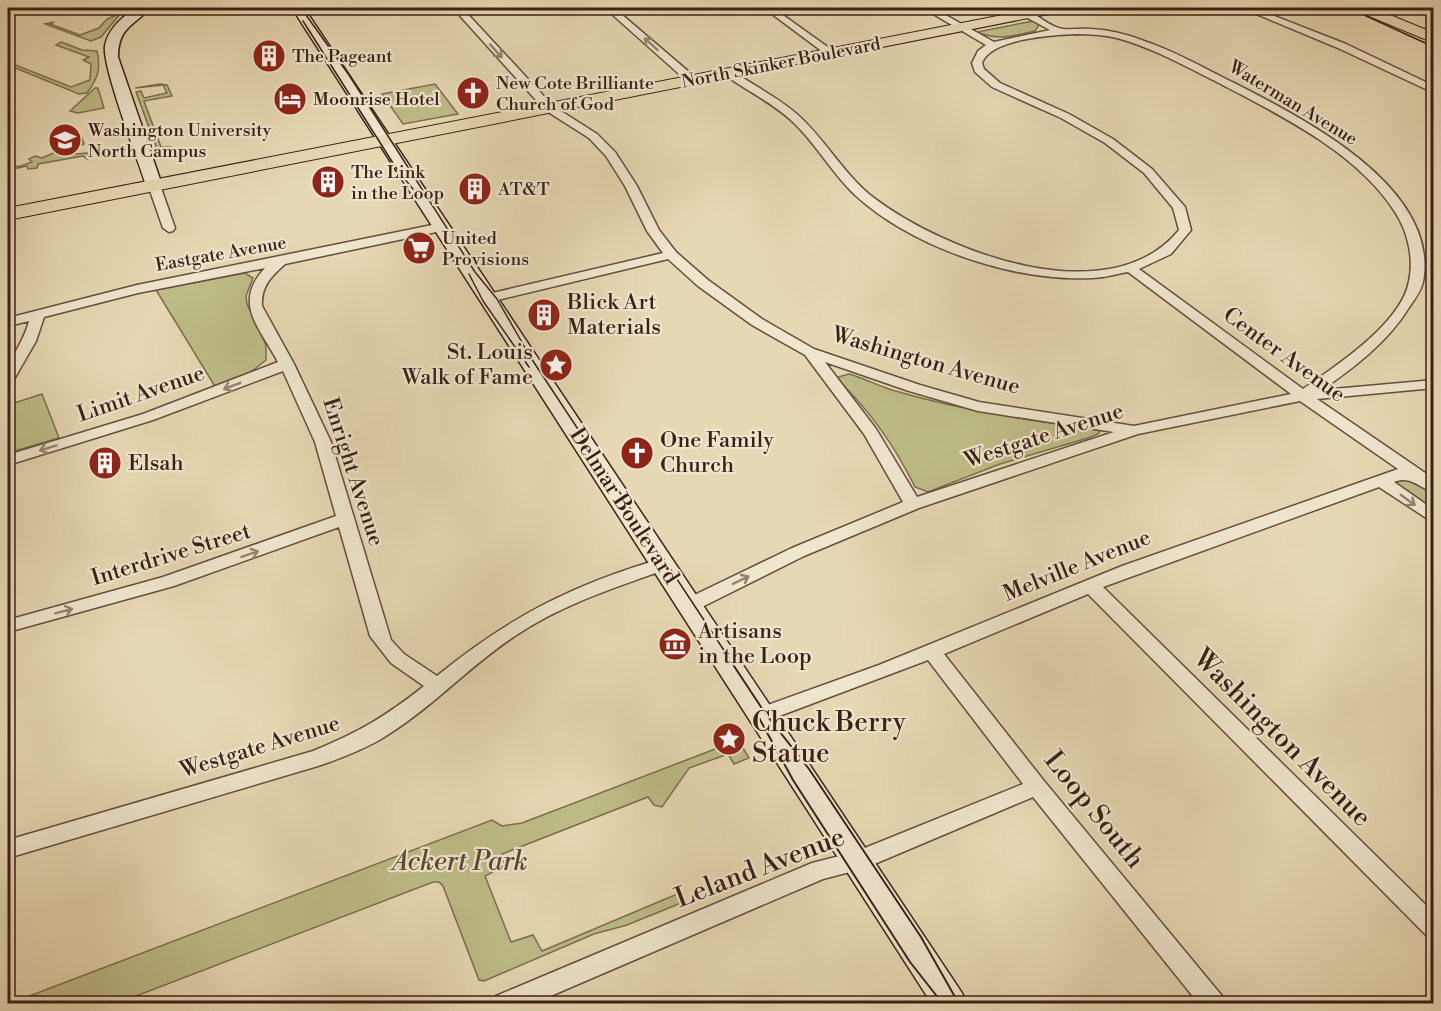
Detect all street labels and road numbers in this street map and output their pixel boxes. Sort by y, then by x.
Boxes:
street label: North Skinker Boulevard [680,32,883,94]
street label: Waterman Avenue [1223,55,1362,151]
street label: Eastgate Avenue [154,231,288,277]
street label: Center Avenue [1218,302,1350,408]
street label: Washington Avenue [828,321,1023,401]
street label: Limit Avenue [74,360,208,428]
street label: Enright Avenue [316,394,390,550]
street label: Westgate Avenue [960,398,1127,475]
street label: Delmar Boulevard [563,423,685,590]
street label: Interdrive Street [88,518,254,592]
street label: Melville Avenue [999,524,1155,608]
street label: Washington Avenue [1185,641,1378,834]
street label: Westgate Avenue [176,710,343,784]
street label: Loop South [1036,744,1152,876]
street label: Leland Avenue [670,820,850,916]

